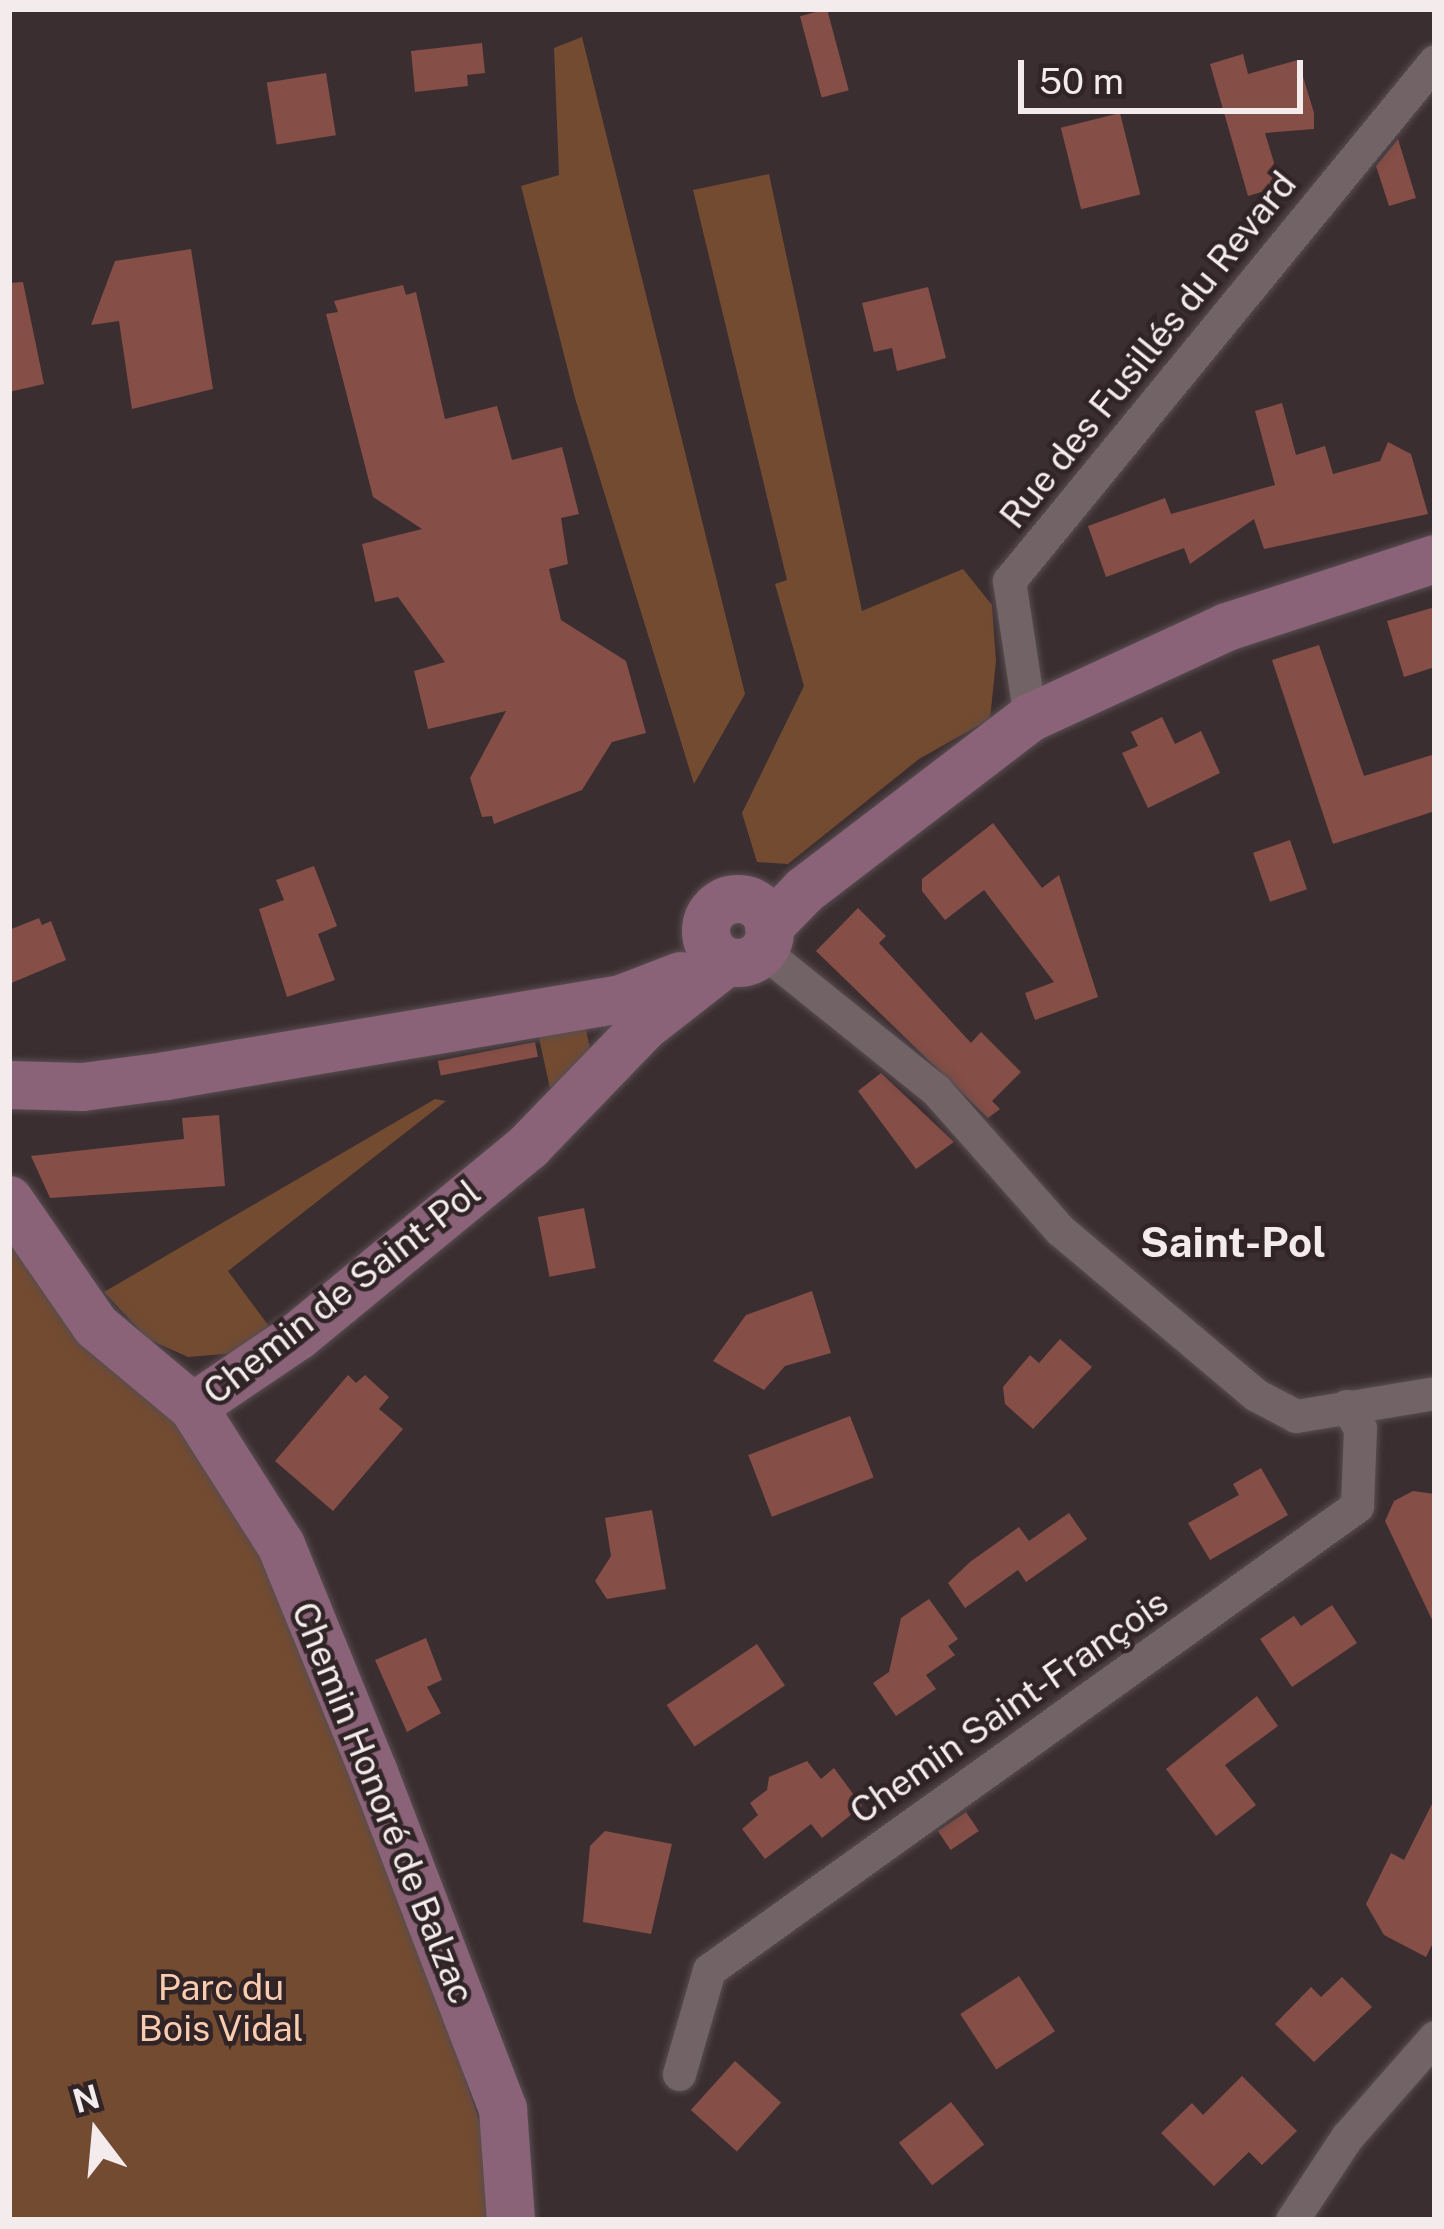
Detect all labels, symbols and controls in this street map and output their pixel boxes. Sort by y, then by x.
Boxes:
scale bar [1024,36,1309,110]
text: 50 m [1039,60,1124,102]
street label: Rue des Fusillés du Revard [990,163,1306,537]
street label: Chemin de Saint-Pol [195,1170,489,1414]
district label: Saint-Pol [1140,1217,1326,1267]
street label: Chemin Saint-François [842,1581,1176,1833]
street label: Chemin Honoré de Balzac [282,1595,484,2011]
park label: Parc du Bois Vidal [138,1965,304,2050]
north arrow [36,2073,156,2193]
text: N [68,2077,104,2120]

